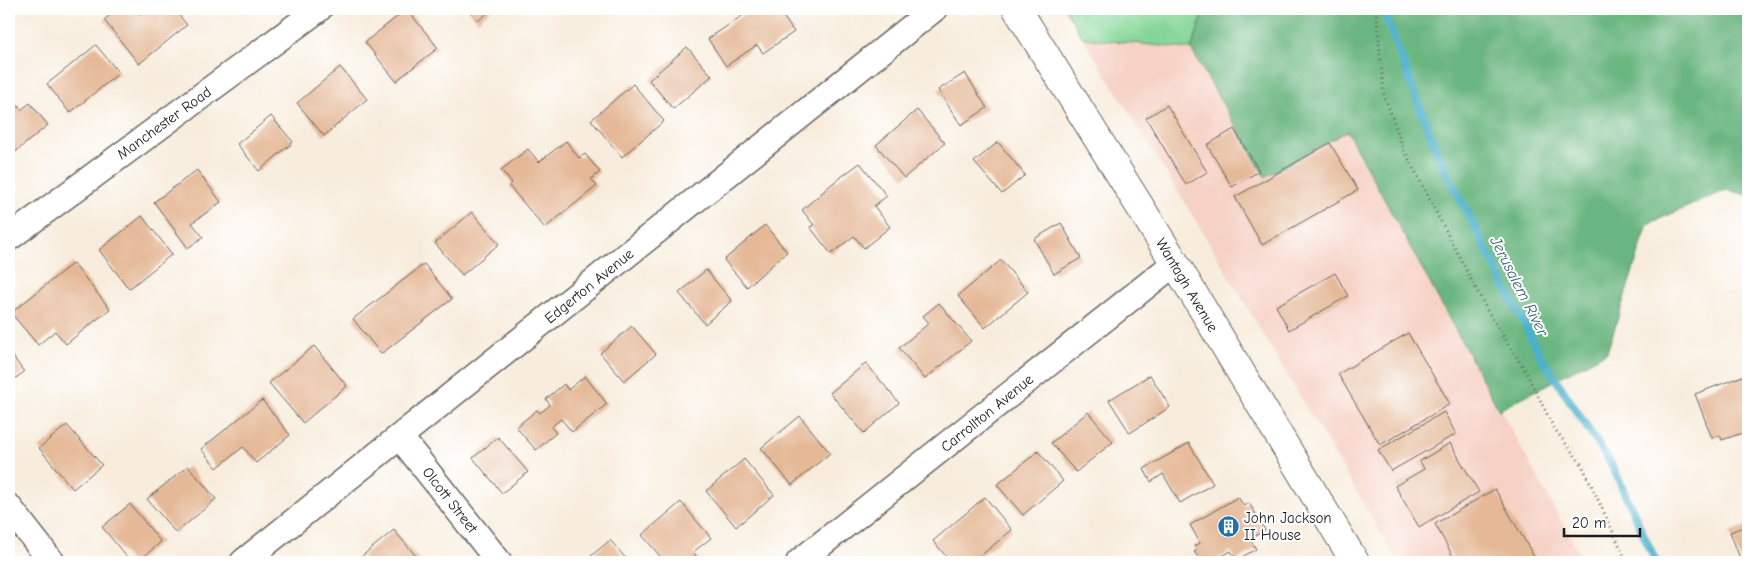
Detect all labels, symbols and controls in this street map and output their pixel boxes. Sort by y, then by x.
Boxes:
street label: Manchester Road [113,83,215,163]
water label: Jerusalem River [1486,233,1552,340]
street label: Wantagh Avenue [1152,235,1222,336]
street label: Edgerton Avenue [541,244,637,327]
street label: Carrollton Avenue [937,370,1037,456]
street label: Olcott Street [419,463,482,537]
scale bar [1564,506,1641,538]
place label: John Jackson II House [1244,509,1332,544]
text: 20 m [1572,514,1606,532]
building icon: John Jackson II House [1216,515,1240,539]

